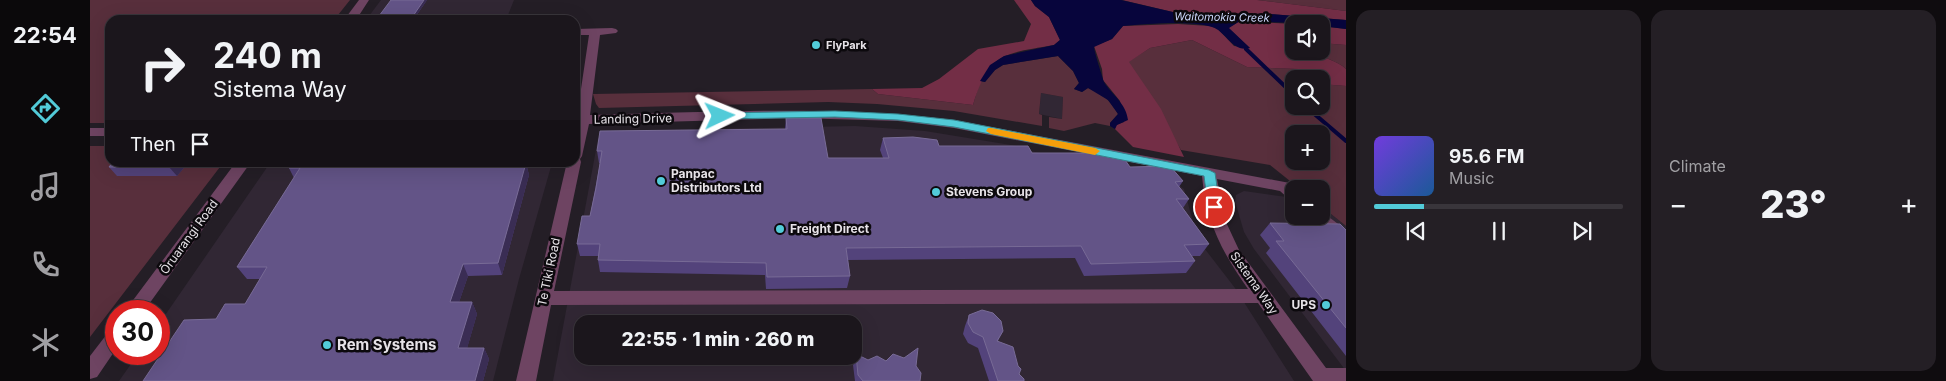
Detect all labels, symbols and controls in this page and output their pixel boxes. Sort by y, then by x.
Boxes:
water label: Waitomokia Creek [1174,9,1271,25]
map controls [1285,15,1330,225]
button: sound [1285,15,1330,60]
text: 22:54 [13,22,77,48]
text: 240 m [213,34,322,76]
icon: right [130,35,195,100]
place label: FlyPark [826,38,867,52]
marker: FlyPark [810,39,822,51]
button: search [1285,70,1330,115]
text: Sistema Way [213,76,347,102]
position arrow [693,89,745,141]
icon: directions [28,91,63,126]
street label: Landing Drive [594,110,672,127]
button: + [1285,125,1330,170]
icon: arrive [186,130,214,158]
text: Then [130,133,176,156]
text: 95.6 FM [1449,145,1525,168]
text: Climate [1669,156,1726,176]
place label: Panpac Distributors Ltd [671,166,762,195]
text: Music [1449,168,1494,188]
icon: music [28,169,63,204]
marker: Panpac Distributors Ltd [655,175,667,187]
button: − [1285,180,1330,225]
text: 23° [1760,181,1827,227]
place label: Stevens Group [946,184,1033,199]
marker: Stevens Group [930,186,942,198]
pin [1193,186,1235,228]
text: − [1669,187,1688,221]
text: + [1899,187,1918,221]
icon: arrive [1200,193,1228,221]
street label: Ōruarangi Road [157,197,221,277]
icon: previous [1402,217,1430,245]
icon: pause [1485,217,1513,245]
icon: next [1568,217,1596,245]
place label: Freight Direct [790,221,870,236]
marker: Freight Direct [774,223,786,235]
street label: Te Tiki Road [534,236,563,308]
icon: phone [28,247,63,282]
street label: Sistema Way [1227,249,1282,317]
place label: UPS [1292,297,1316,312]
marker: UPS [1320,299,1332,311]
speed limit sign: 30 [105,300,170,365]
icon: climate [28,325,63,360]
text: 22:55 · 1 min · 260 m [622,328,814,351]
place label: Rem Systems [337,335,436,354]
marker: Rem Systems [321,339,333,351]

